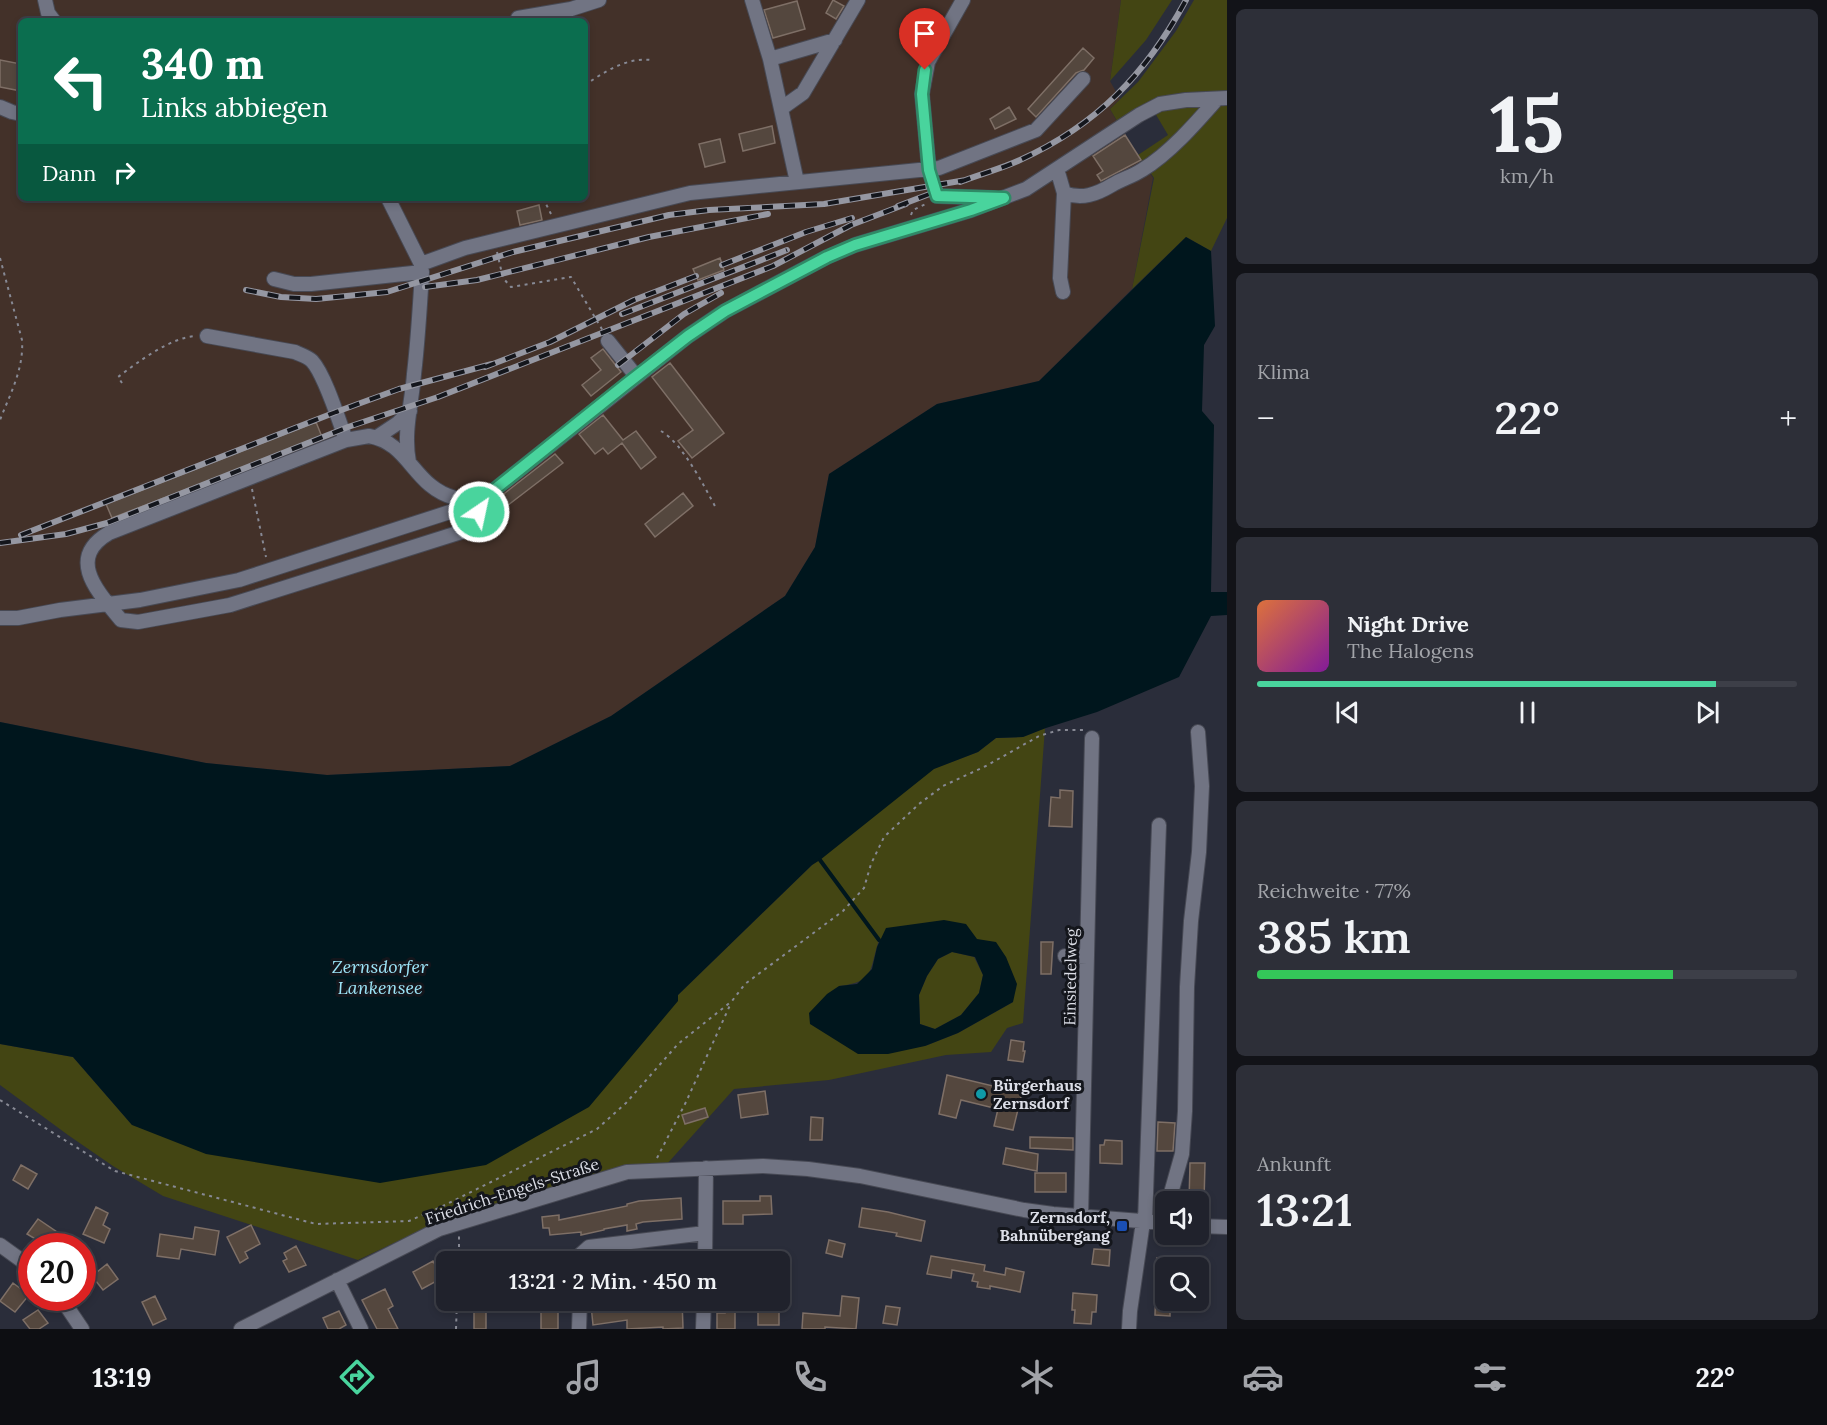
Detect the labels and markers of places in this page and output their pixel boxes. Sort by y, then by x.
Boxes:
pin [899,8,950,70]
place label: Bürgerhaus Zernsdorf [993,1075,1082,1113]
marker: Bürgerhaus Zernsdorf [974,1087,988,1101]
place label: Zernsdorf, Bahnübergang [999,1207,1111,1245]
marker: Zernsdorf, Bahnübergang [1115,1219,1129,1233]

